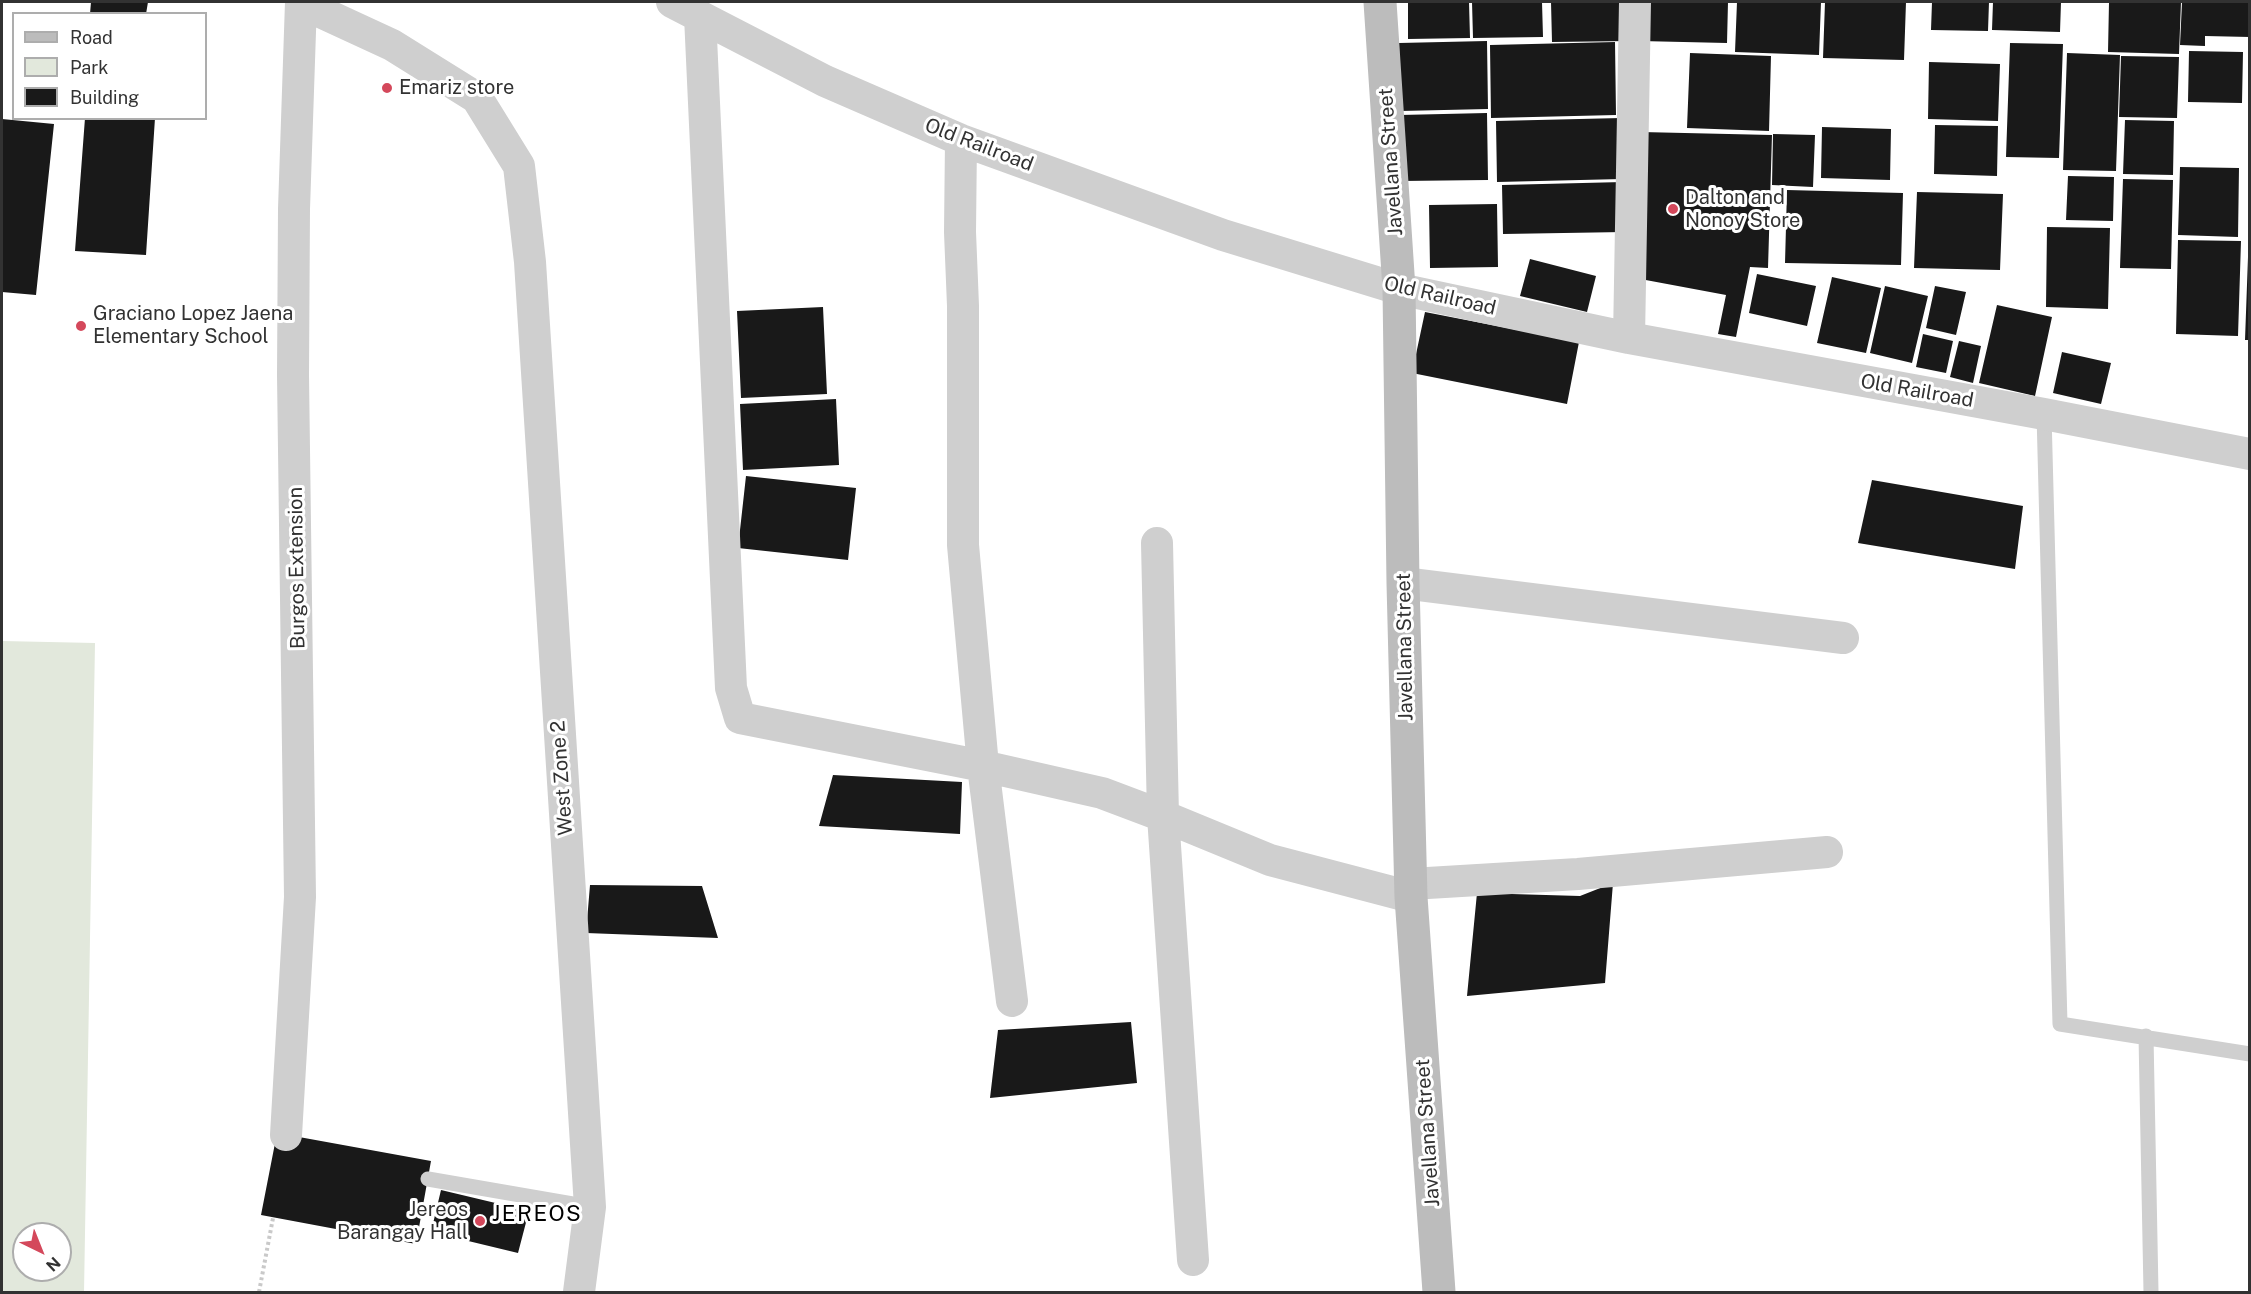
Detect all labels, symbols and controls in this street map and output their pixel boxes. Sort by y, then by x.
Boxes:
legend [12,12,207,120]
text: Road [70,27,113,48]
text: Park [70,57,108,78]
place label: Emariz store [399,76,514,100]
marker: Emariz store [380,81,394,95]
text: Building [70,87,139,108]
street label: Javellana Street [1374,87,1408,237]
street label: Old Railroad [921,113,1037,177]
place label: Dalton and Nonoy Store [1685,186,1800,233]
marker: Dalton and Nonoy Store [1666,202,1680,216]
street label: Old Railroad [1382,271,1498,321]
place label: Graciano Lopez Jaena Elementary School [93,302,293,349]
marker: Graciano Lopez Jaena Elementary School [74,319,88,333]
street label: Old Railroad [1859,369,1975,413]
street label: Burgos Extension [284,487,310,649]
street label: Javellana Street [1392,573,1418,721]
street label: West Zone 2 [546,720,578,836]
street label: Javellana Street [1411,1058,1445,1208]
place label: Jereos Barangay Hall [337,1198,468,1245]
district label: JEREOS [492,1201,582,1227]
marker: Jereos Barangay Hall [473,1214,487,1228]
north arrow [12,1222,72,1282]
text: N [42,1253,64,1275]

